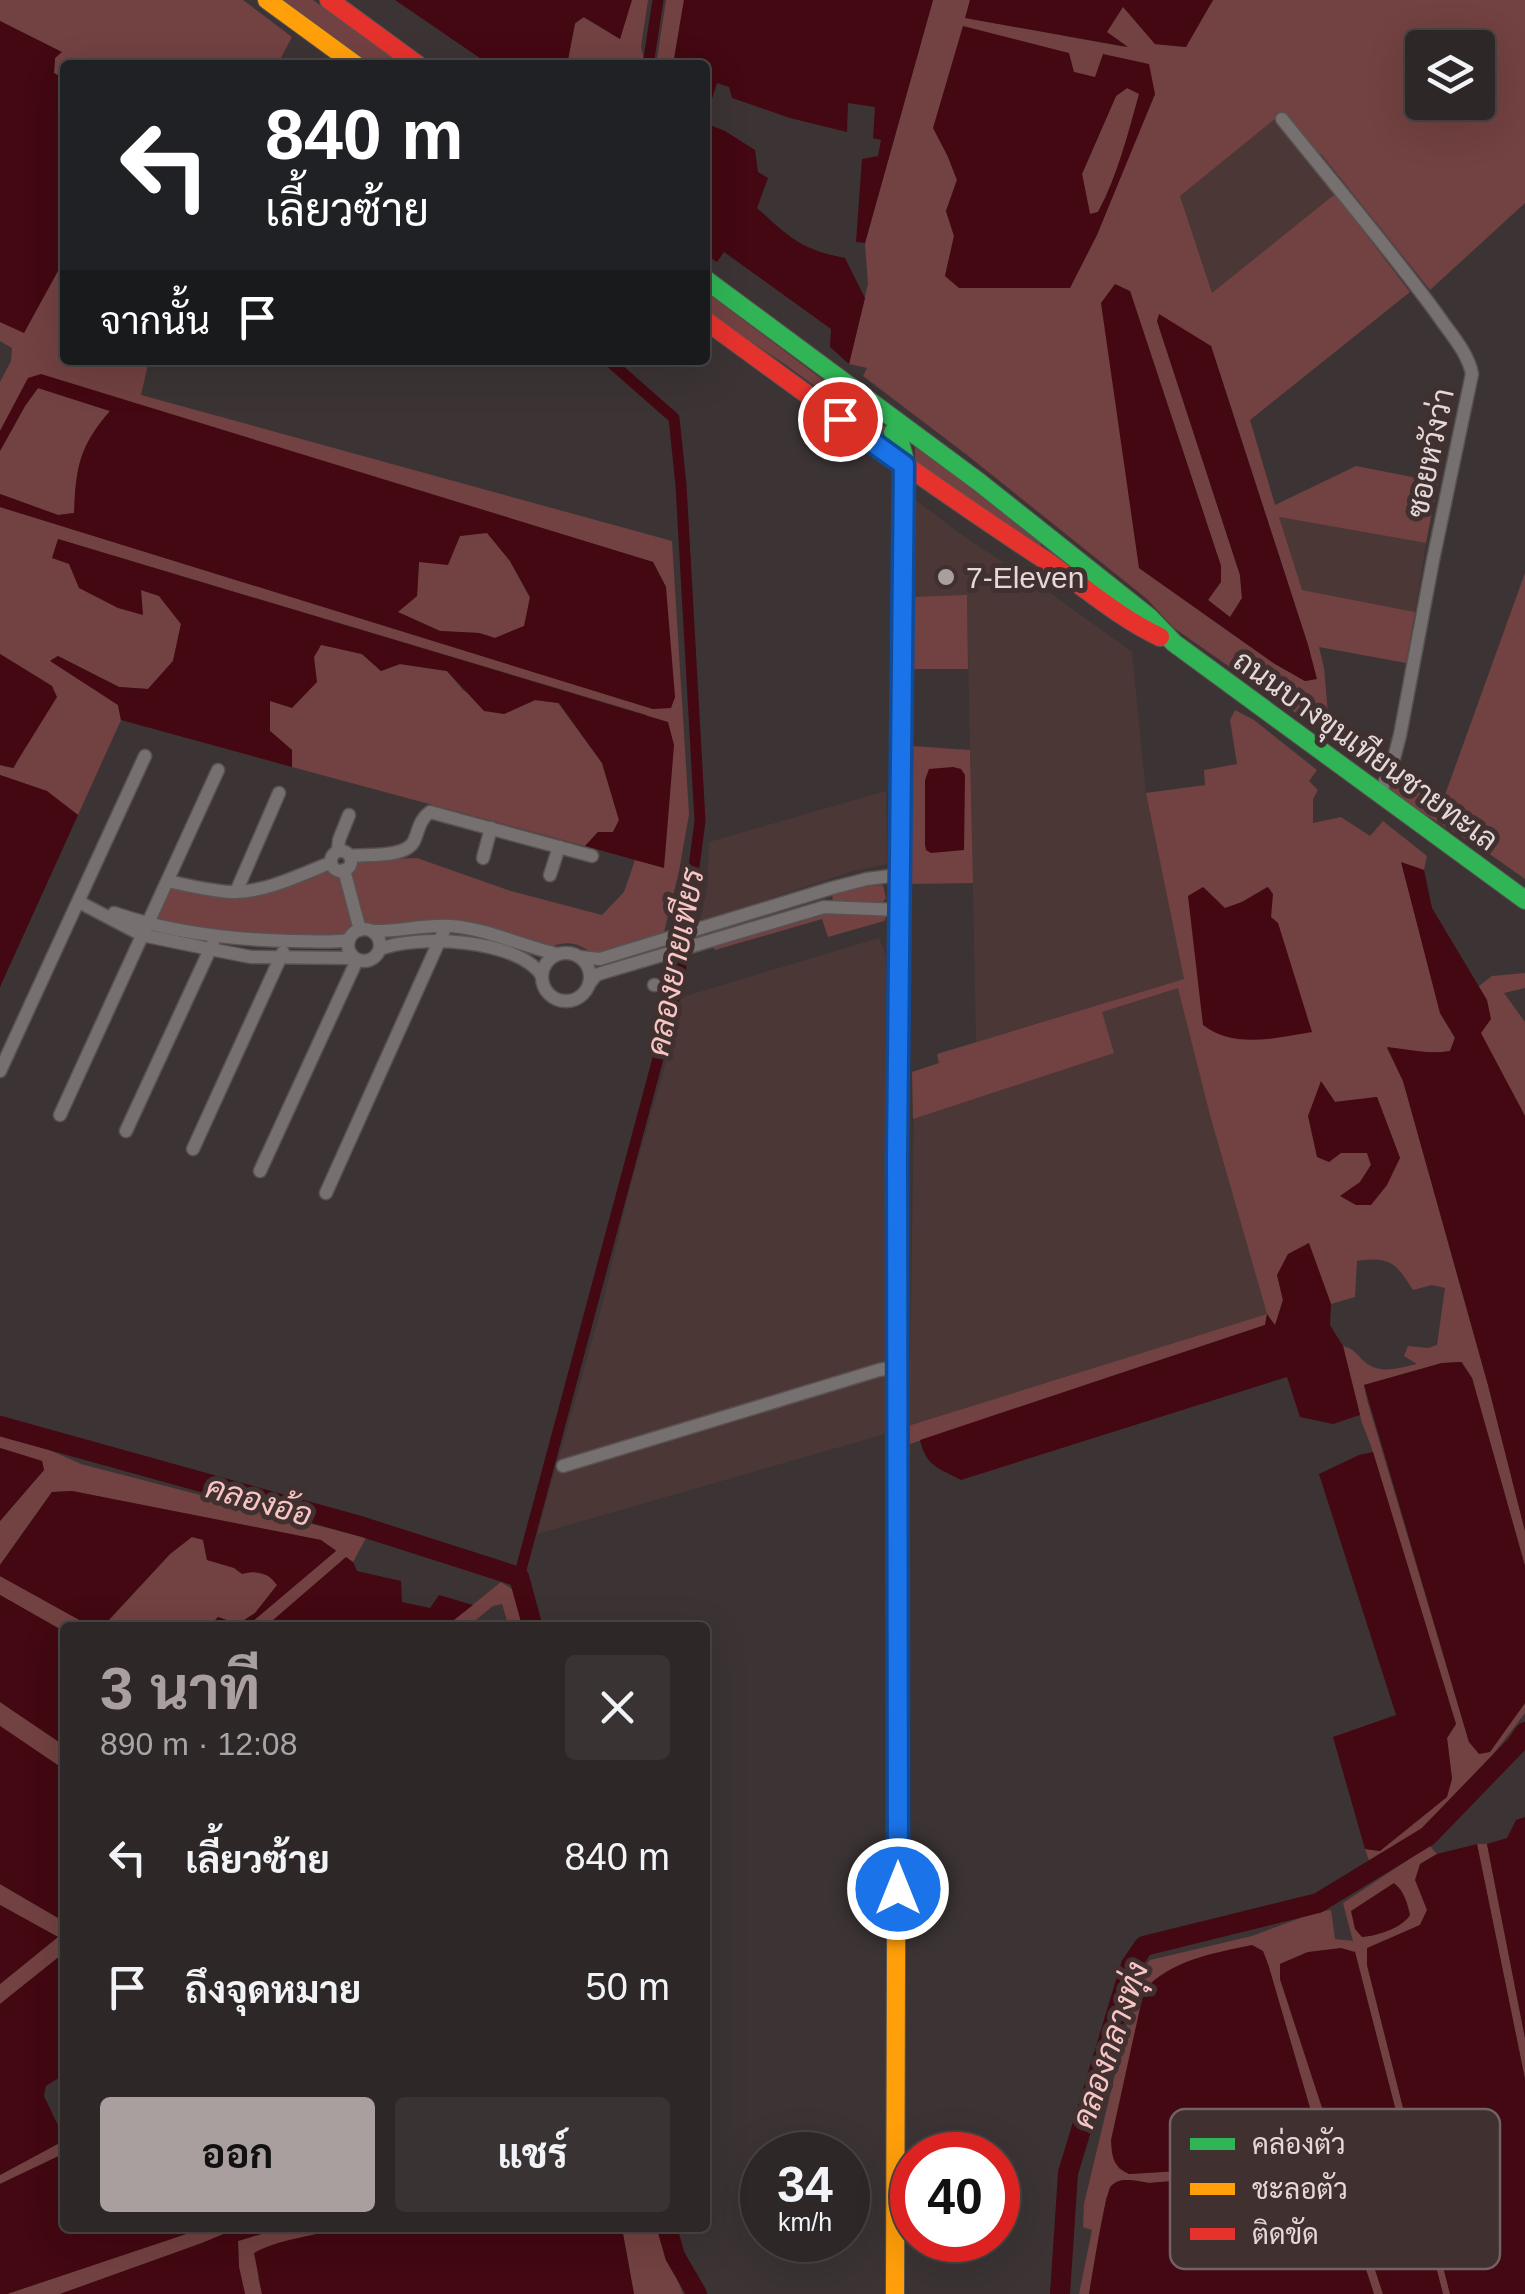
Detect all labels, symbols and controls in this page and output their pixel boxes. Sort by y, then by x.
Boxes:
map controls [1405,30,1495,120]
button: layers [1405,30,1495,120]
text: 840 m [265,96,463,174]
icon: left [100,100,230,230]
text: เลี้ยวซ้าย [265,185,429,236]
icon: arrive [230,290,285,345]
text: จากนั้น [100,300,210,342]
pin [798,377,883,462]
street label: ซอยหวังว่า [1398,385,1460,521]
icon: arrive [813,392,868,447]
place label: 7-Eleven [966,561,1084,594]
marker: 7-Eleven [935,566,957,588]
street label: ถนนบางขุนเทียนชายทะเล [1225,642,1505,861]
water label: คลองยายเพียร [637,863,711,1059]
water label: คลองอ้อ [202,1466,317,1533]
text: 3 นาที [100,1655,260,1722]
button: close [565,1655,670,1760]
text: 890 m · 12:08 [100,1726,297,1762]
icon: left [100,1830,155,1885]
text: 840 m [564,1836,670,1878]
position arrow [846,1837,950,1941]
text: เลี้ยวซ้าย [185,1839,330,1881]
water label: คลองกลางทุ่ง [1065,1957,1159,2134]
icon: arrive [100,1960,155,2015]
text: 50 m [586,1966,670,2008]
text: ถึงจุดหมาย [185,1969,361,2011]
button: ออก [100,2097,375,2212]
button: แชร์ [395,2097,670,2212]
legend [1170,2109,1500,2269]
text: คล่องตัว [1252,2126,1346,2160]
speed limit sign: 40 [890,2132,1020,2262]
text: 34 [777,2157,833,2213]
text: ชะลอตัว [1252,2171,1348,2205]
text: km/h [778,2208,832,2236]
text: ติดขัด [1252,2216,1319,2250]

